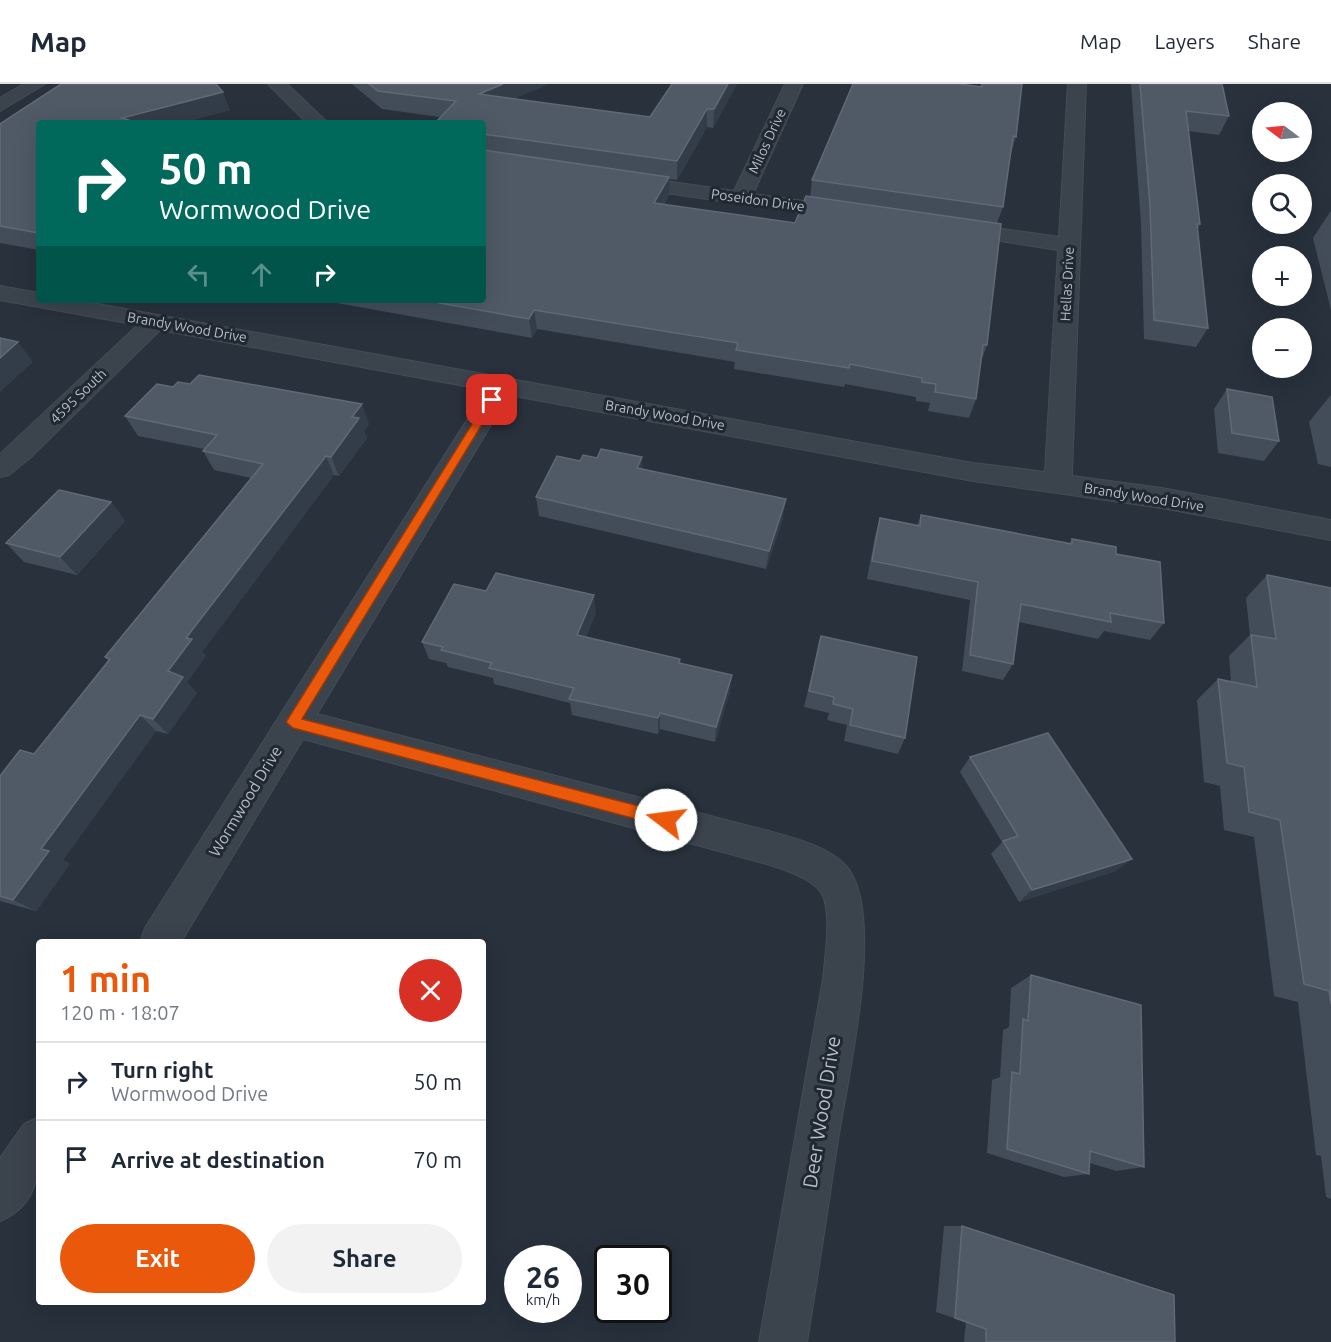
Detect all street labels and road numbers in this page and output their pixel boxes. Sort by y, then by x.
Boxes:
street label: Milos Drive [745,106,789,176]
street label: Poseidon Drive [710,186,806,214]
street label: Hellas Drive [1057,246,1077,322]
street label: Brandy Wood Drive [126,309,248,345]
street label: 4595 South [47,365,109,427]
street label: Brandy Wood Drive [604,397,726,433]
street label: Brandy Wood Drive [1083,480,1205,514]
street label: Wormwood Drive [205,742,285,860]
street label: Deer Wood Drive [798,1034,844,1190]

